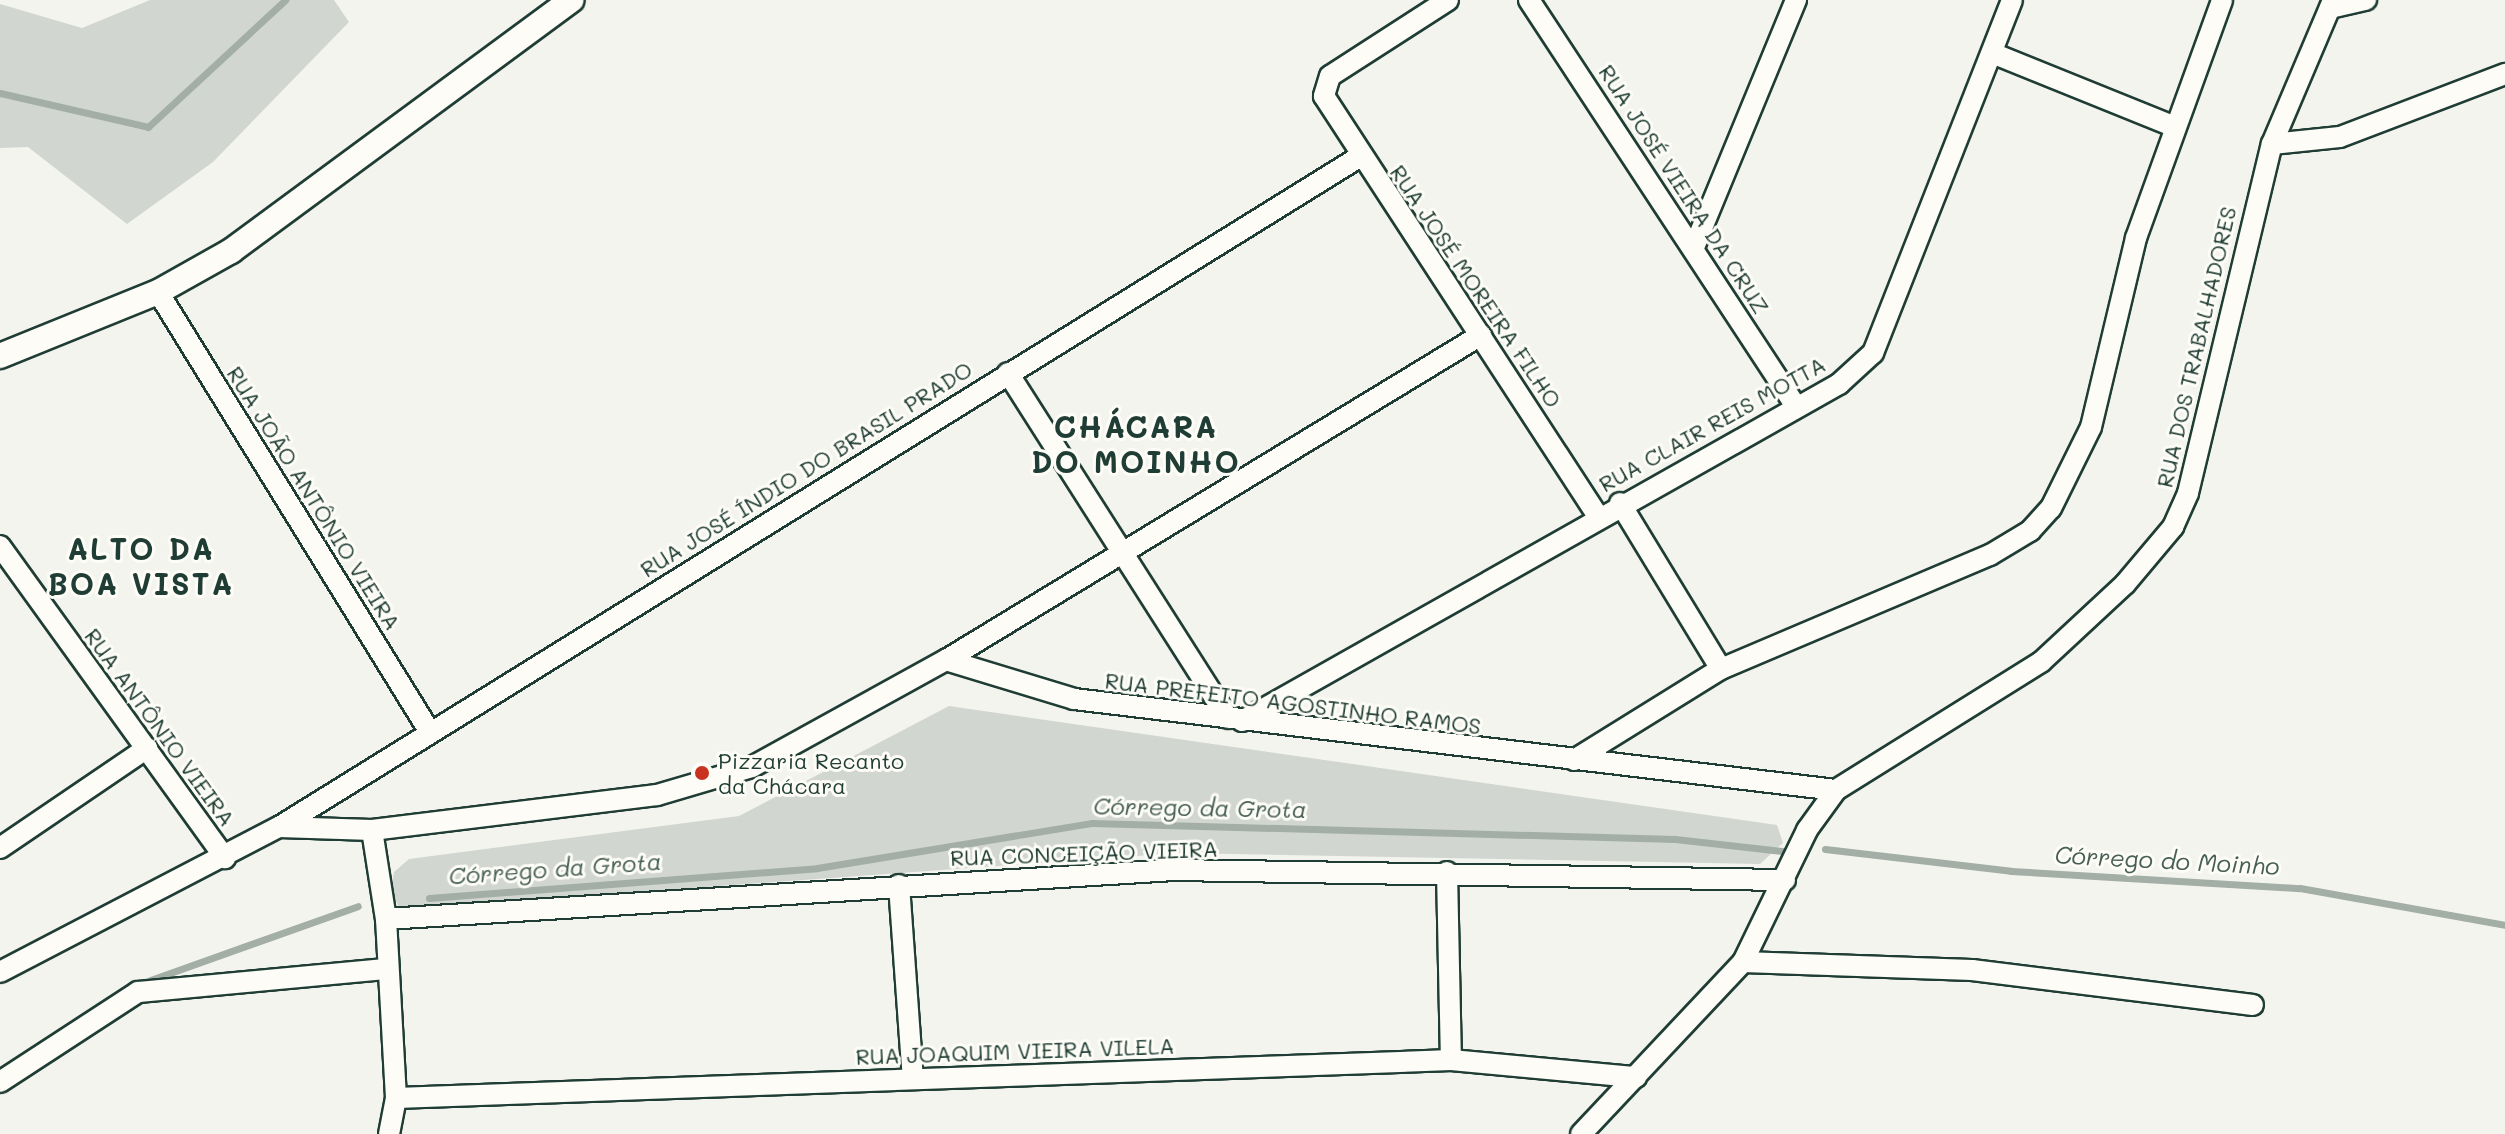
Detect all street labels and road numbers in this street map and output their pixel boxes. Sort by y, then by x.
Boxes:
street label: RUA JOSÉ VIEIRA DA CRUZ [1594,60,1774,318]
street label: RUA JOSÉ MOREIRA FILHO [1385,160,1567,412]
street label: RUA DOS TRABALHADORES [2151,204,2241,490]
street label: RUA CLAIR REIS MOTTA [1594,351,1830,497]
street label: RUA JOSÉ ÍNDIO DO BRASIL PRADO [635,355,977,583]
street label: RUA JOÃO ANTÔNIO VIEIRA [222,361,406,635]
street label: RUA ANTÔNIO VIEIRA [79,623,241,831]
street label: RUA PREFEITO AGOSTINHO RAMOS [1103,667,1483,739]
street label: RUA CONCEIÇÃO VIEIRA [950,835,1218,871]
street label: RUA JOAQUIM VIEIRA VILELA [855,1032,1175,1070]

